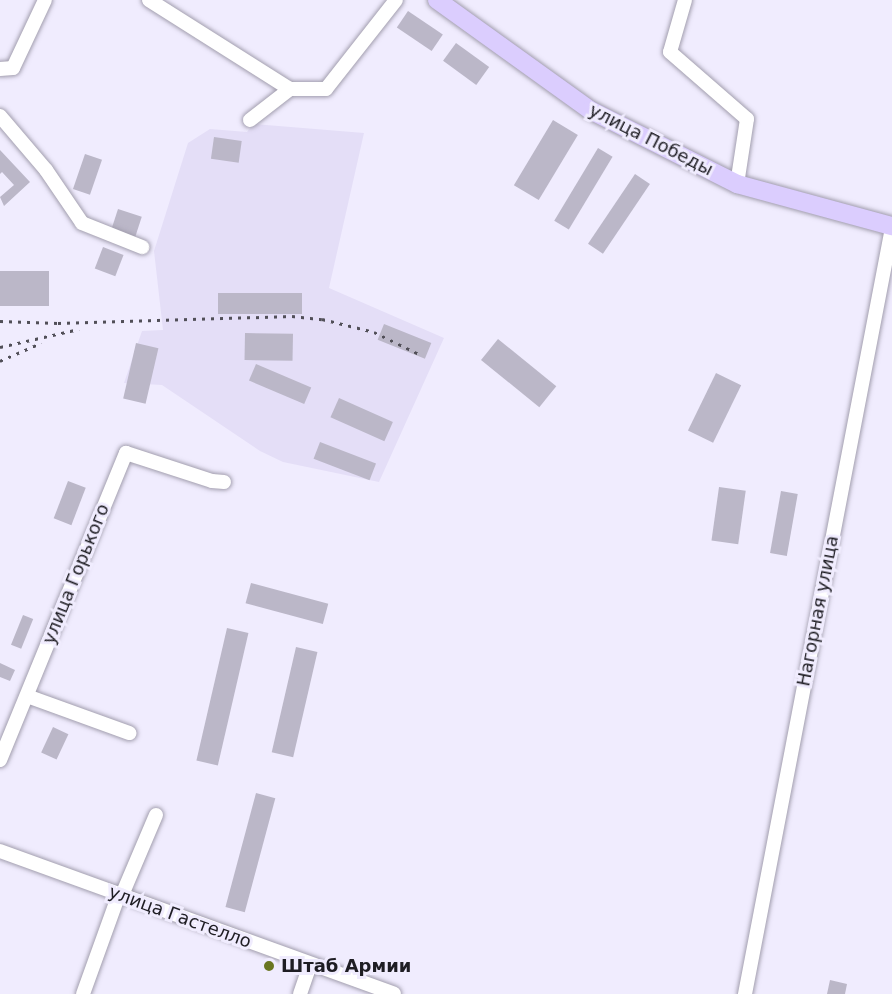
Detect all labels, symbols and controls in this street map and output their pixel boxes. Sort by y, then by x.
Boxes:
street label: улица Победы [585,99,717,181]
street label: улица Горького [38,501,114,647]
street label: Нагорная улица [793,534,843,688]
street label: улица Гастелло [106,881,254,953]
place label: Штаб Армии [281,955,411,977]
marker: Штаб Армии [262,959,276,973]

